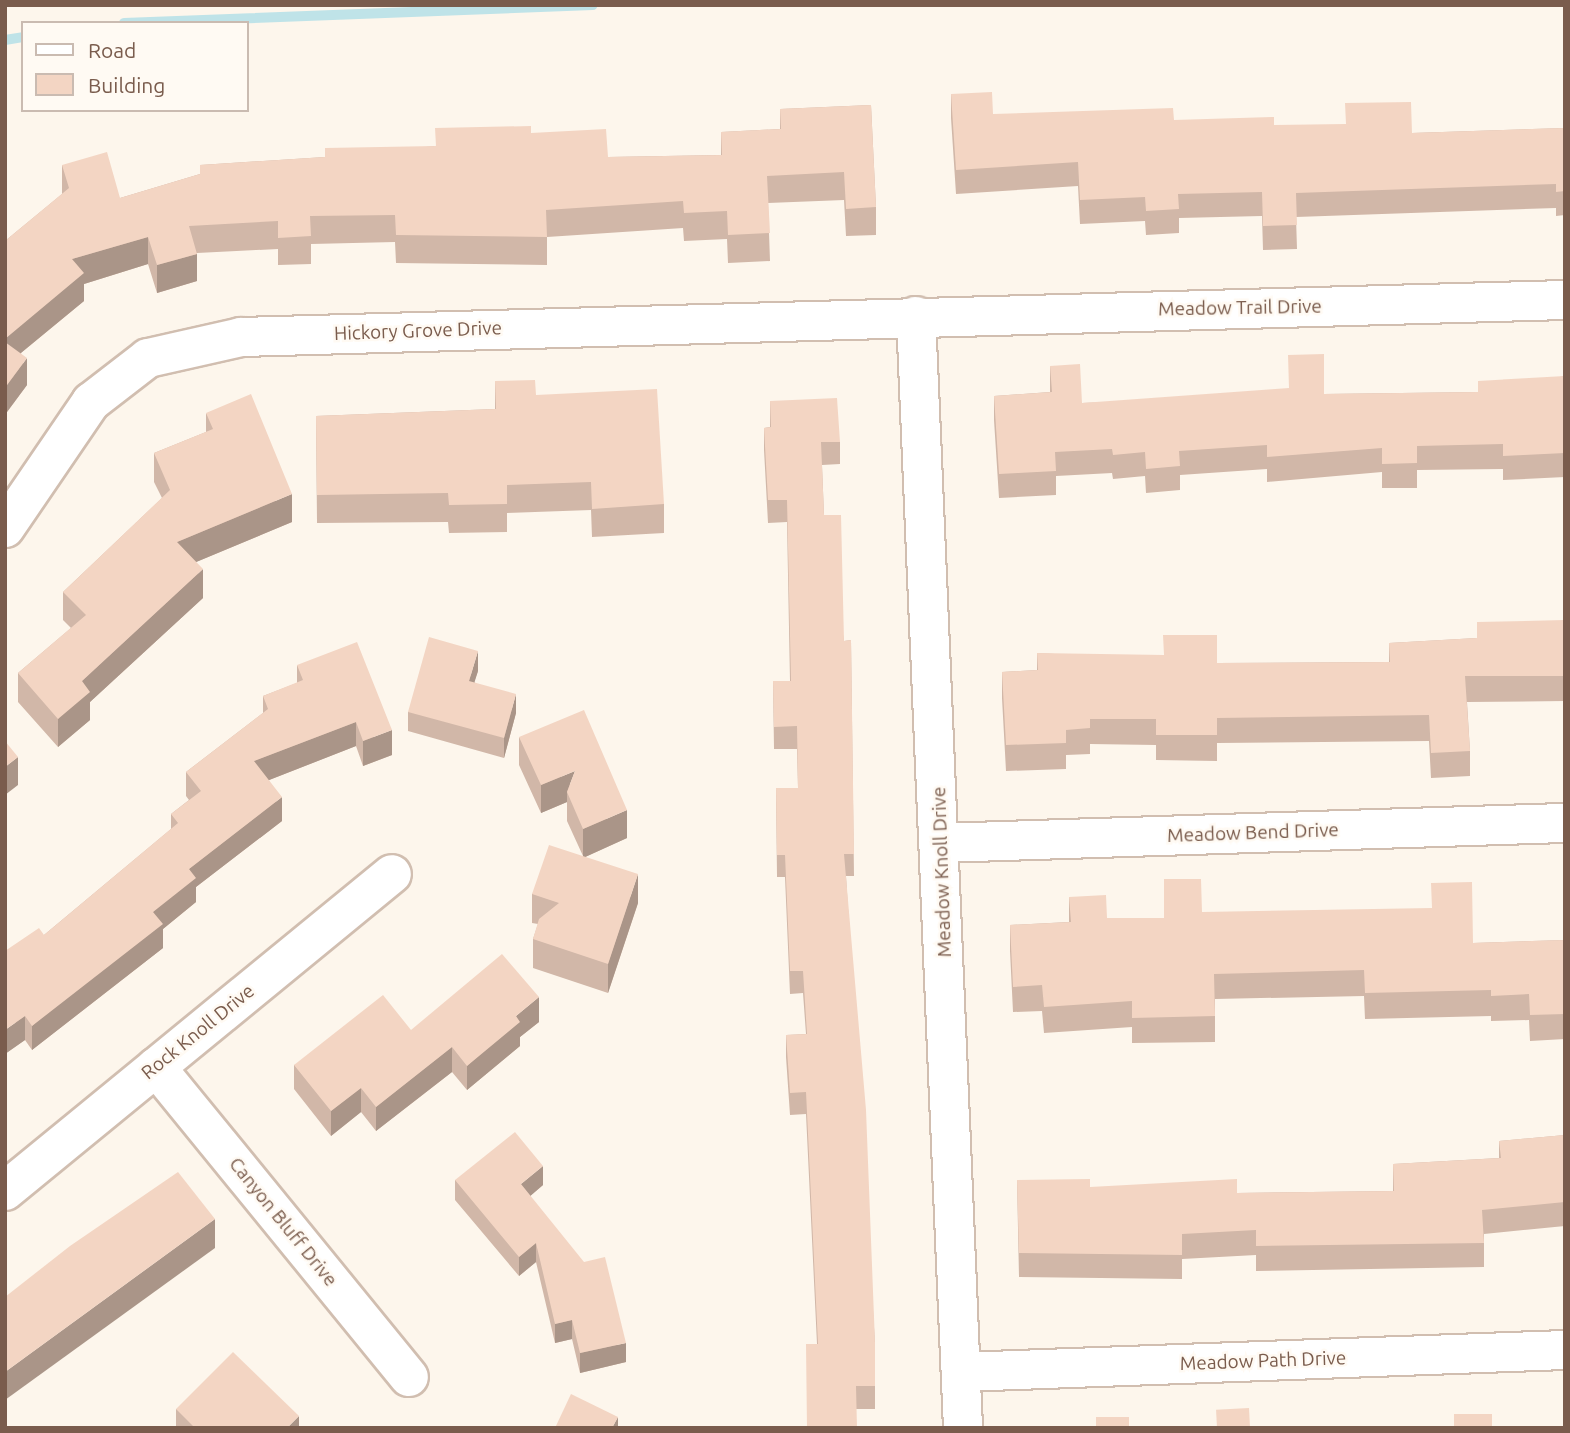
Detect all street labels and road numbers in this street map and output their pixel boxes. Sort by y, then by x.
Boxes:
street label: Meadow Trail Drive [1158,295,1322,321]
street label: Hickory Grove Drive [334,317,502,345]
street label: Meadow Knoll Drive [928,786,956,958]
street label: Meadow Bend Drive [1167,819,1339,847]
street label: Rock Knoll Drive [137,980,259,1084]
street label: Canyon Bluff Drive [224,1153,342,1291]
street label: Meadow Path Drive [1179,1347,1347,1375]

